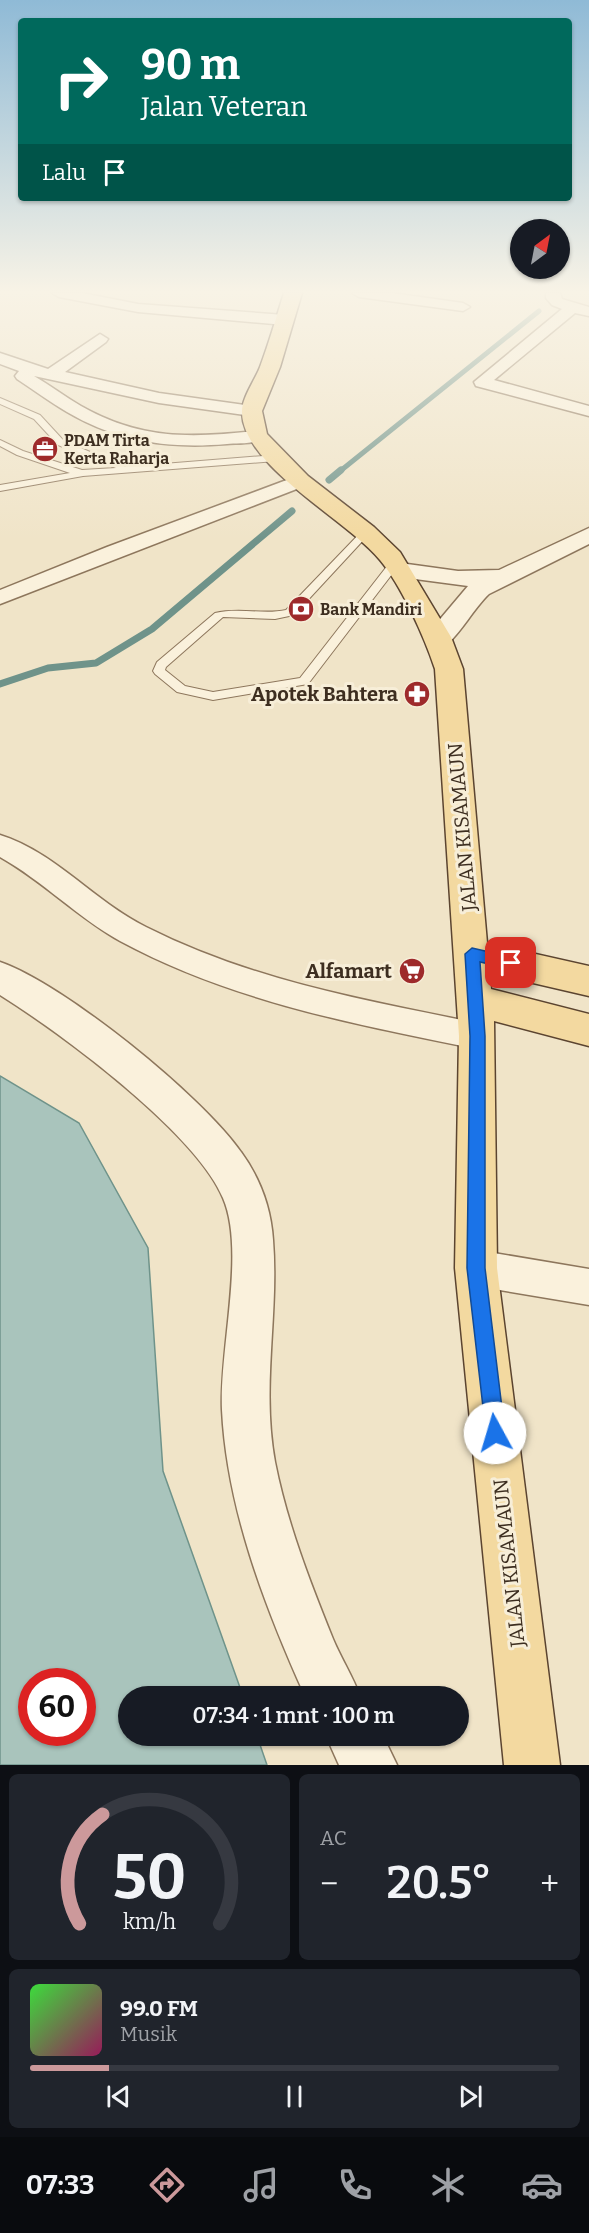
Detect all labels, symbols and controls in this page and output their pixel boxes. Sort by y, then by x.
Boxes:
text: 90 m [141,40,240,90]
icon: right [42,42,120,120]
text: Jalan Veteran [141,91,307,123]
icon: arrive [98,156,131,189]
text: Lalu [42,159,86,186]
north arrow [510,219,570,279]
map controls [510,219,570,279]
place label: PDAM Tirta Kerta Raharja [64,431,169,468]
office icon: PDAM Tirta Kerta Raharja [30,434,60,464]
bank icon: Bank Mandiri [286,594,316,624]
place label: Bank Mandiri [320,600,422,619]
pharmacy icon: Apotek Bahtera [402,679,432,709]
place label: Apotek Bahtera [251,682,398,706]
street label: JALAN KISAMAUN [443,742,481,913]
pin [485,937,536,988]
icon: arrive [494,946,527,979]
supermarket icon: Alfamart [397,956,427,986]
place label: Alfamart [305,959,392,983]
position arrow [463,1401,527,1465]
street label: JALAN KISAMAUN [488,1477,530,1649]
speed limit sign: 60 [18,1668,96,1746]
text: 07:34 · 1 mnt · 100 m [192,1702,395,1729]
text: AC [320,1826,347,1850]
text: 50 [113,1840,186,1915]
text: 20.5° [386,1856,492,1910]
text: − [320,1864,338,1904]
text: + [540,1864,559,1904]
text: km/h [123,1909,176,1935]
text: 99.0 FM [120,1995,198,2022]
text: Musik [120,2022,177,2046]
icon: previous [102,2080,135,2113]
icon: pause [278,2080,311,2113]
icon: next [454,2080,487,2113]
icon: directions [146,2164,188,2206]
icon: music [240,2164,282,2206]
icon: phone [334,2164,376,2206]
icon: climate [427,2164,469,2206]
icon: car [521,2164,563,2206]
text: 07:33 [26,2169,94,2201]

